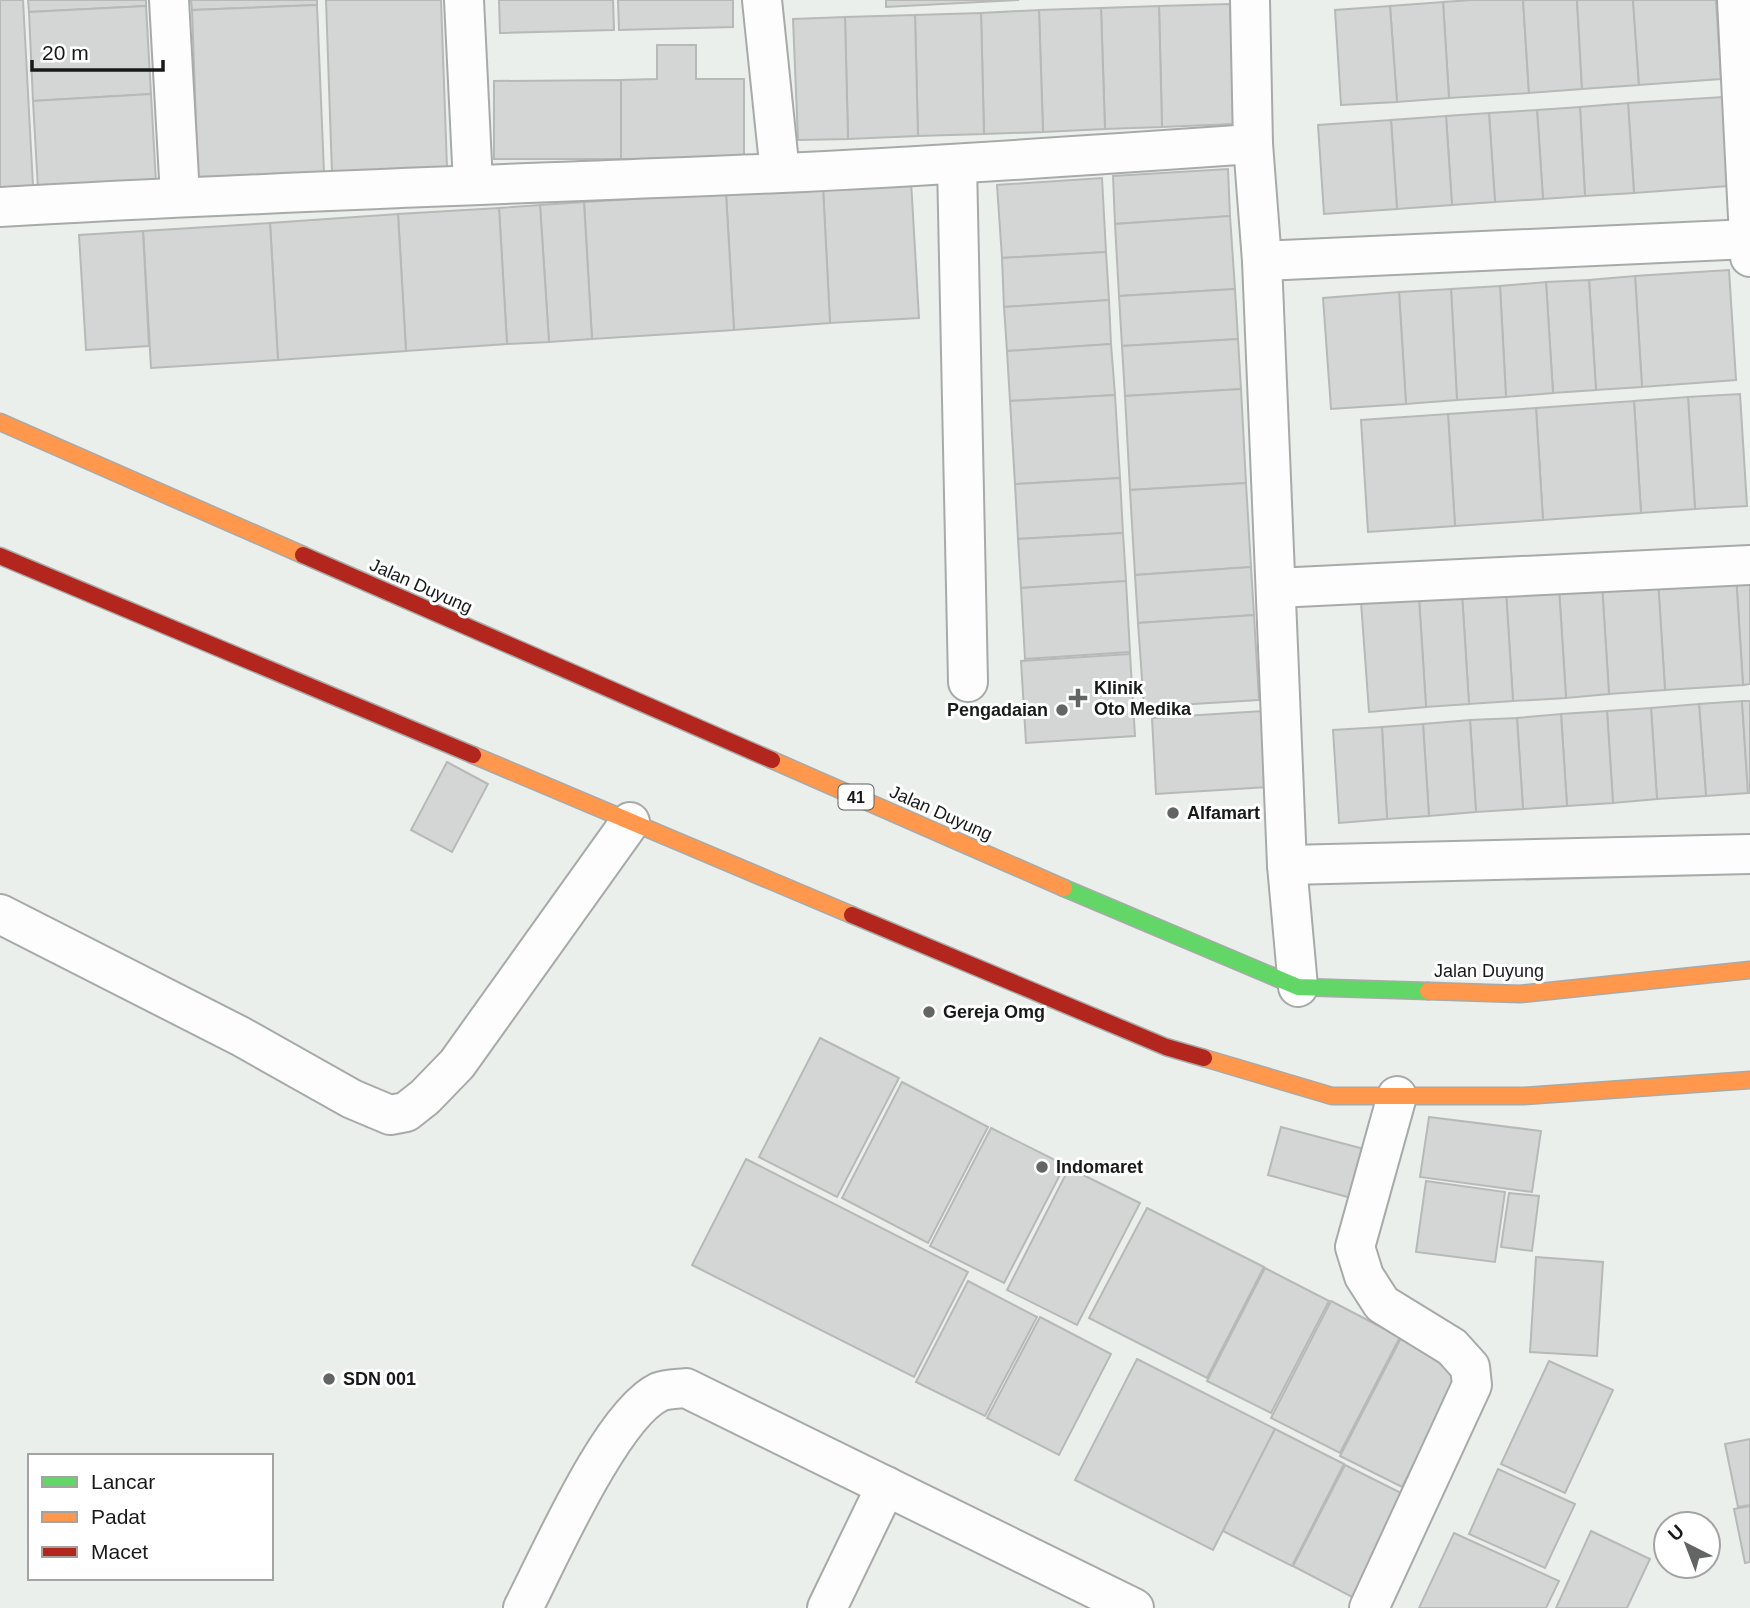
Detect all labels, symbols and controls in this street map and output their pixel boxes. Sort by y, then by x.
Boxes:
scale bar [32,28,163,72]
text: 20 m [42,41,89,64]
street label: Jalan Duyung [367,554,475,618]
place label: Klinik Oto Medika [1094,678,1192,719]
marker: Klinik Oto Medika [1068,688,1088,708]
place label: Pengadaian [947,700,1048,720]
marker: Pengadaian [1054,702,1070,718]
street label: Jalan Duyung [887,781,995,845]
road number: 41 [838,784,874,810]
place label: Alfamart [1187,803,1260,823]
marker: Alfamart [1165,805,1181,821]
street label: Jalan Duyung [1434,961,1544,981]
place label: Gereja Omg [943,1002,1045,1022]
marker: Gereja Omg [921,1004,937,1020]
place label: Indomaret [1056,1157,1143,1177]
marker: Indomaret [1034,1159,1050,1175]
place label: SDN 001 [343,1369,416,1389]
marker: SDN 001 [321,1371,337,1387]
legend [28,1454,273,1580]
text: Lancar [91,1470,155,1493]
text: Padat [91,1505,146,1528]
north arrow [1652,1510,1722,1580]
text: U [1664,1520,1688,1545]
text: Macet [91,1540,148,1563]

